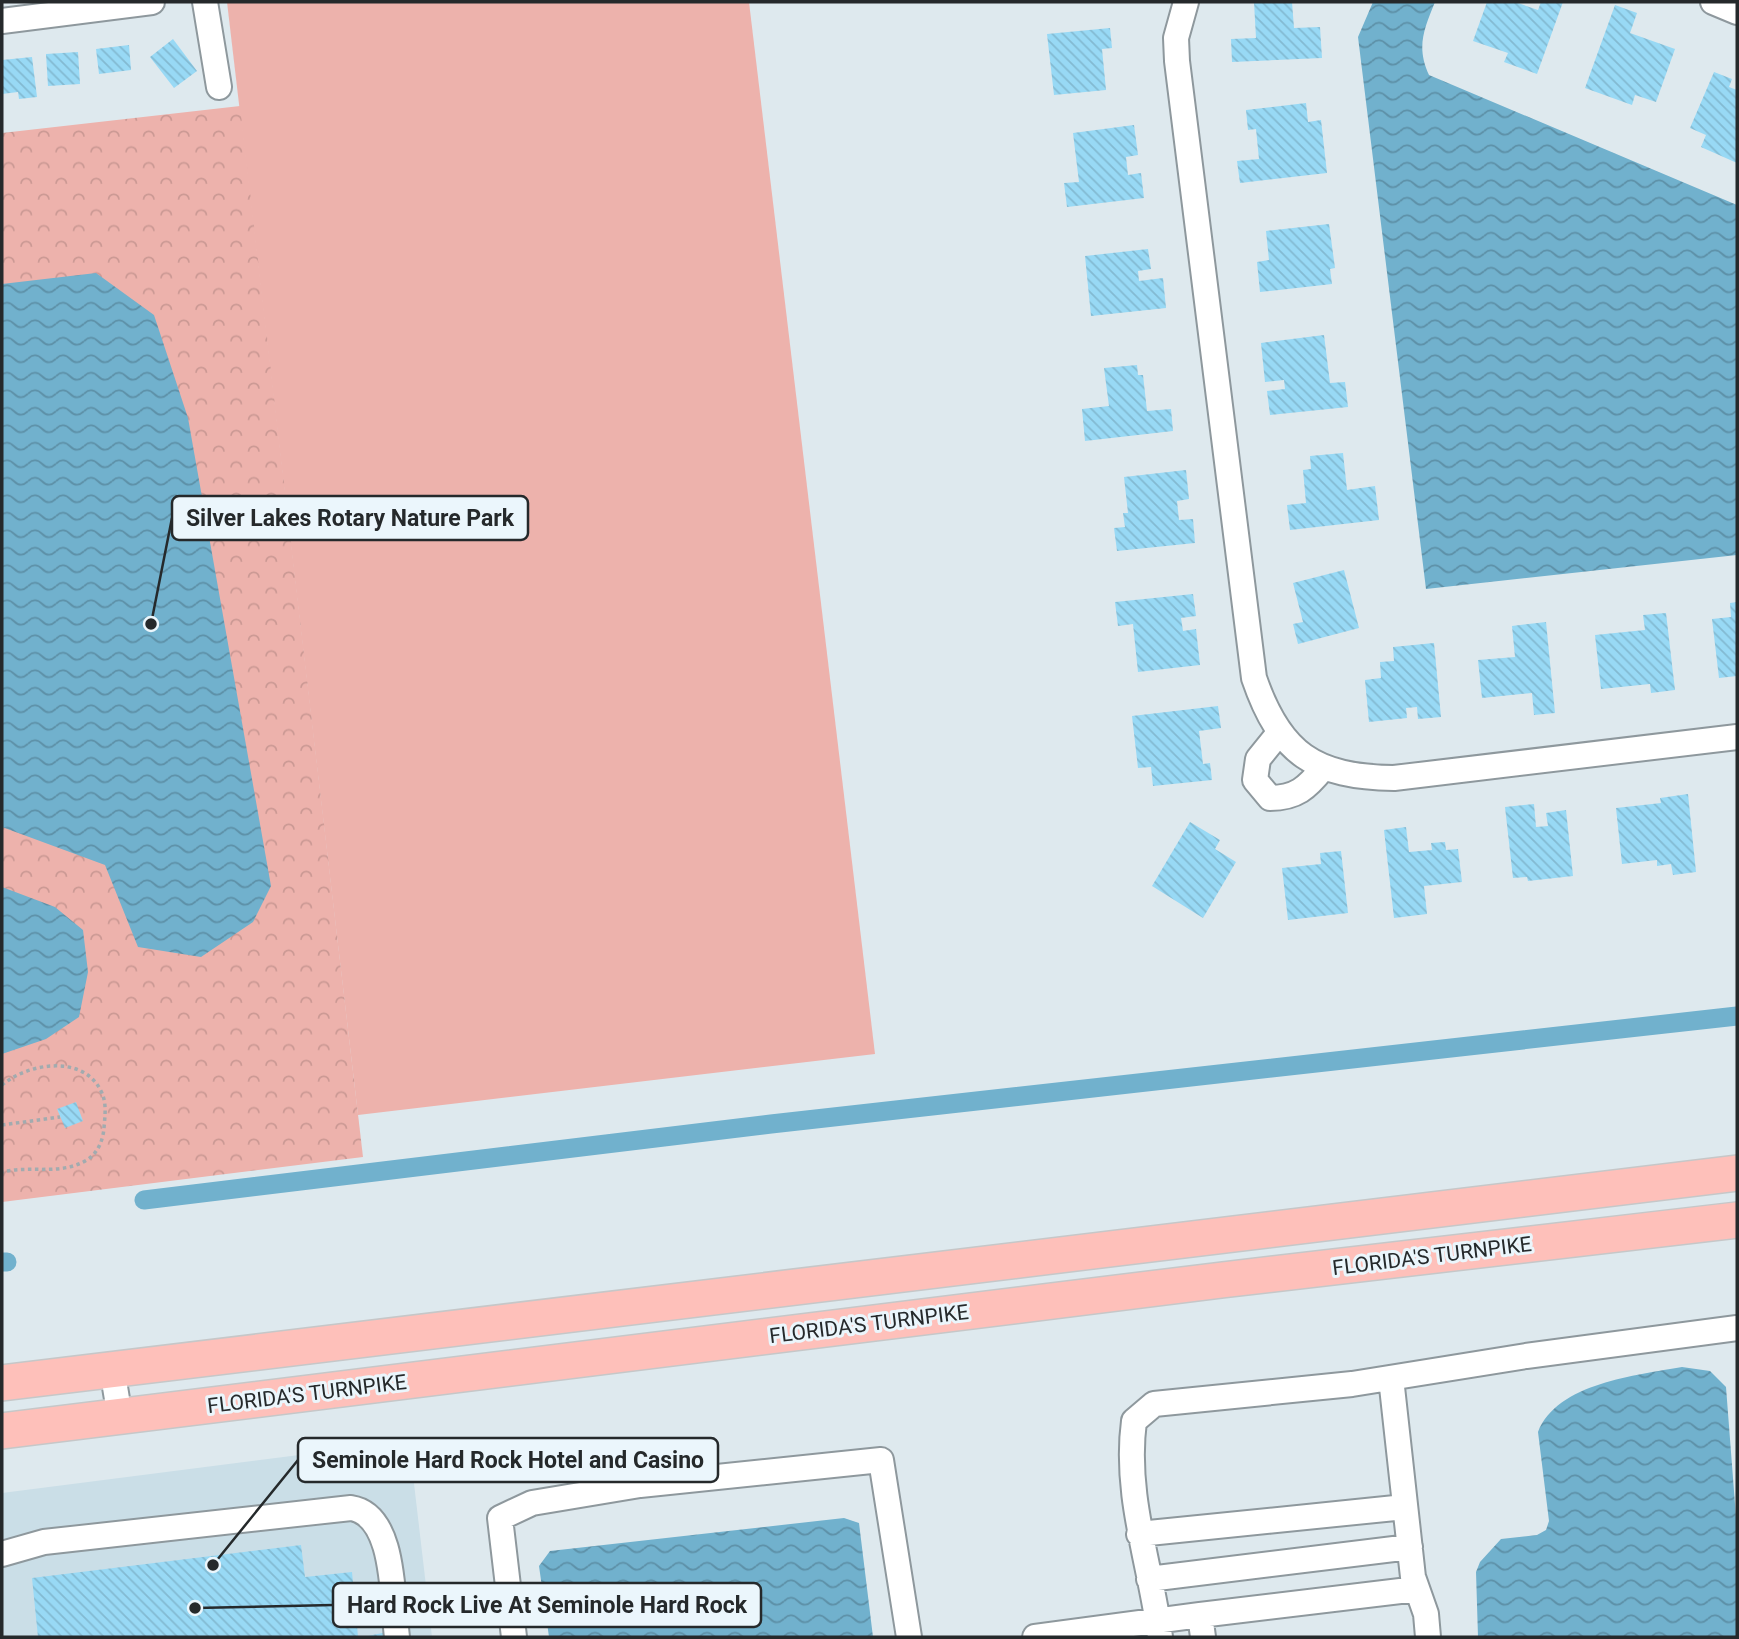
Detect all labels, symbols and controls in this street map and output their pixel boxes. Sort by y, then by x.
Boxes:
callout: Silver Lakes Rotary Nature Park [172,496,528,540]
text: Silver Lakes Rotary Nature Park [186,505,515,532]
street label: FLORIDA'S TURNPIKE [1331,1232,1533,1280]
street label: FLORIDA'S TURNPIKE [768,1300,970,1348]
street label: FLORIDA'S TURNPIKE [206,1370,408,1418]
callout: Seminole Hard Rock Hotel and Casino [298,1438,718,1482]
text: Seminole Hard Rock Hotel and Casino [312,1447,704,1474]
callout: Hard Rock Live At Seminole Hard Rock [333,1583,761,1627]
text: Hard Rock Live At Seminole Hard Rock [347,1592,748,1619]

